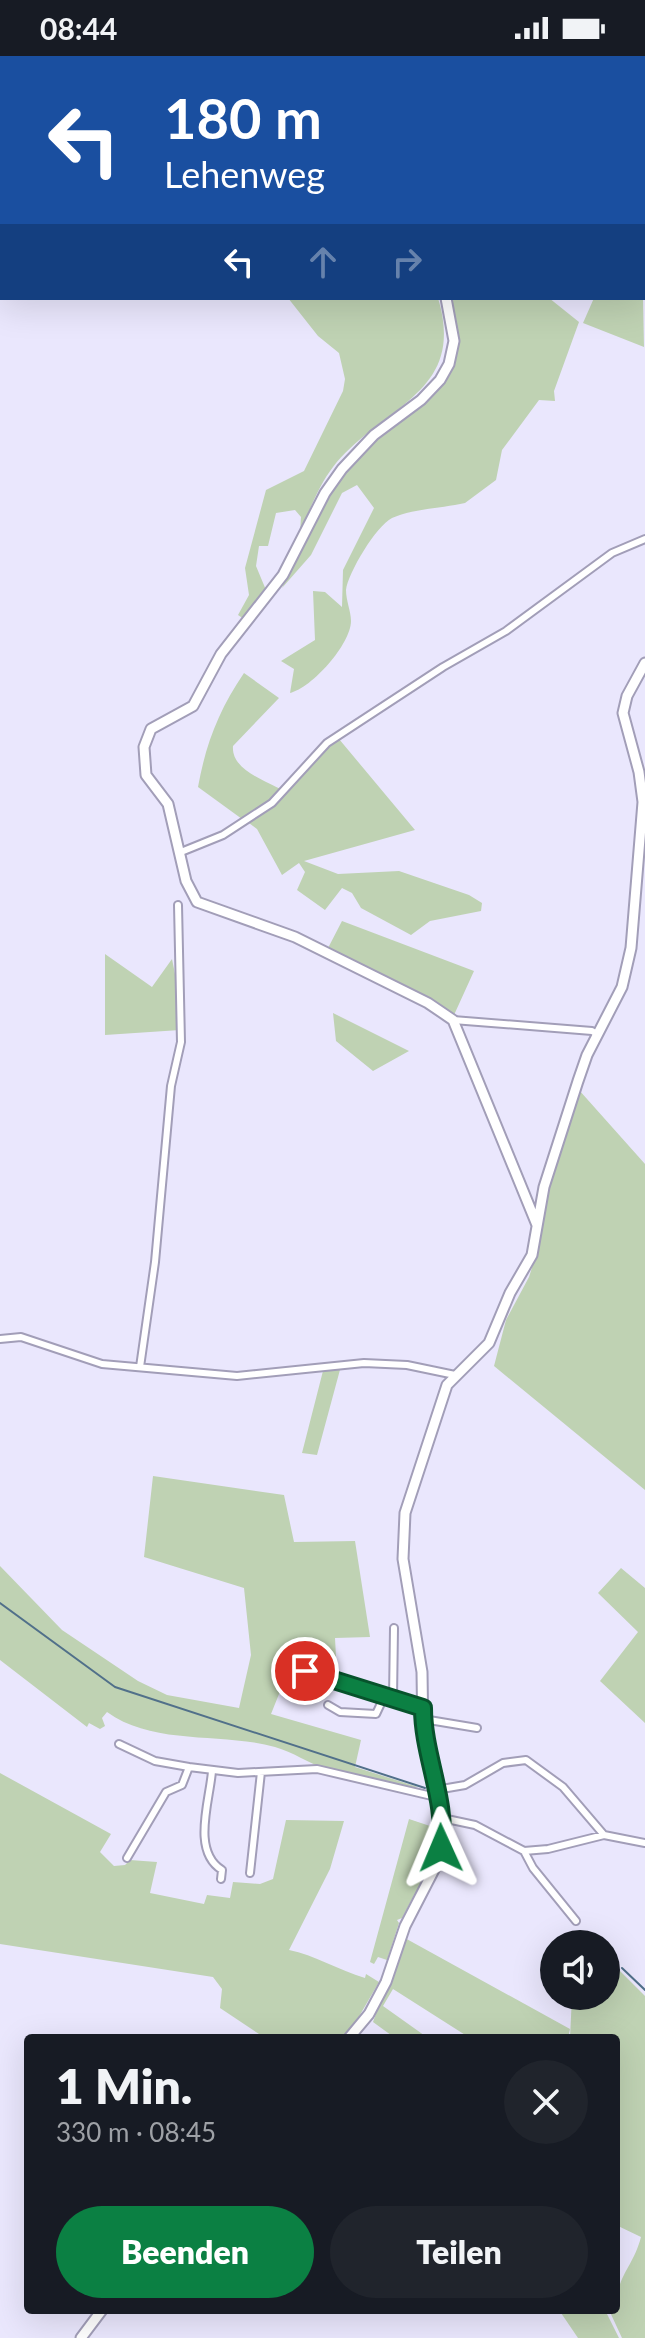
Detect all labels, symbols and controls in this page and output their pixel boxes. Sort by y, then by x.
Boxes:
text: 08:44 [40,10,117,46]
text: 180 m [164,84,322,151]
icon: left [32,88,136,192]
text: Lehenweg [164,152,325,196]
icon: left [217,240,261,284]
icon: ahead [301,240,345,284]
icon: right [385,240,429,284]
pin [271,1637,339,1705]
icon: arrive [283,1649,327,1693]
position arrow [399,1806,483,1890]
map controls [540,1930,620,2010]
button: sound [540,1930,620,2010]
text: 1 Min. [56,2057,192,2114]
button: close [504,2060,588,2144]
text: 330 m · 08:45 [56,2116,216,2148]
button: Beenden [56,2206,314,2298]
button: Teilen [330,2206,588,2298]

